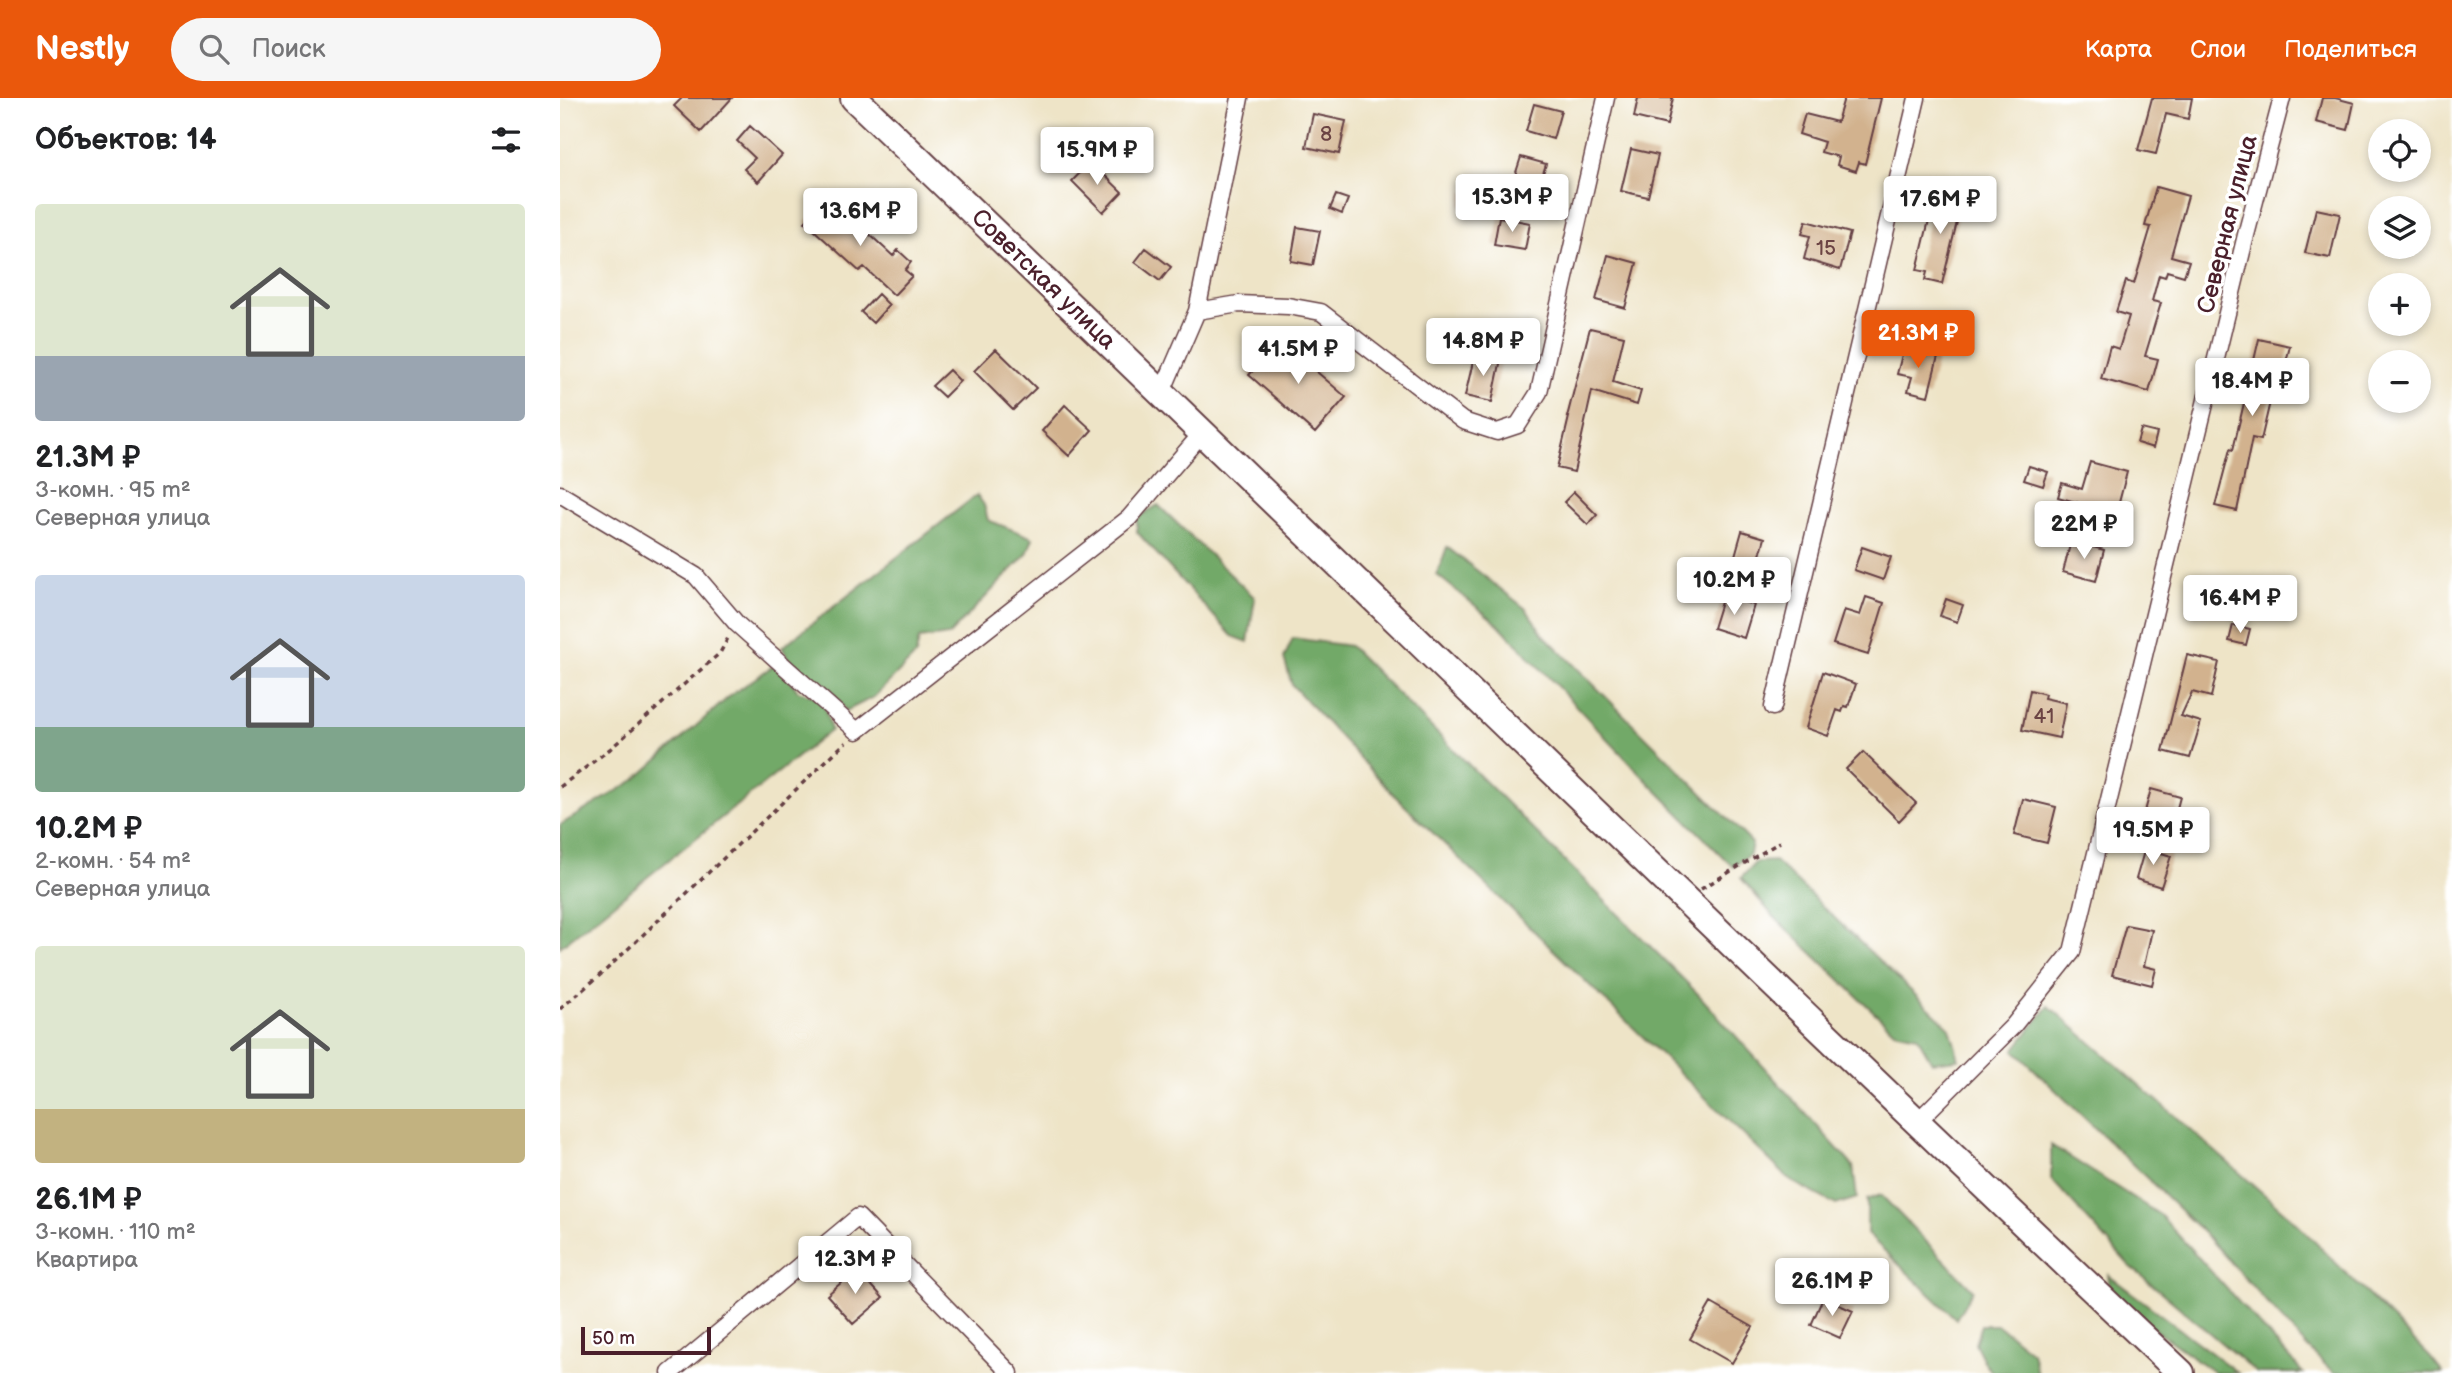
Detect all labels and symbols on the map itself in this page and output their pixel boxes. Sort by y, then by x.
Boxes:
house number: 8 [1320,122,1332,147]
pin: 15.9M ₽ [1032,127,1162,187]
street label: Северная улица [2191,132,2264,316]
pin: 15.3M ₽ [1447,174,1577,234]
pin: 17.6M ₽ [1875,176,2005,236]
pin: 13.6M ₽ [795,188,925,248]
street label: Советская улица [965,203,1122,356]
house number: 15 [1816,236,1836,261]
pin: 21.3M ₽ [1853,310,1983,370]
pin: 14.8M ₽ [1418,318,1548,378]
pin: 41.5M ₽ [1233,327,1363,386]
pin: 18.4M ₽ [2187,358,2317,418]
pin: 22M ₽ [2035,502,2133,561]
pin: 10.2M ₽ [1669,558,1799,617]
pin: 16.4M ₽ [2175,575,2305,635]
house number: 41 [2034,704,2054,729]
pin: 19.5M ₽ [2088,808,2218,867]
pin: 12.3M ₽ [790,1236,920,1296]
pin: 26.1M ₽ [1767,1258,1897,1318]
scale bar [581,1324,710,1356]

